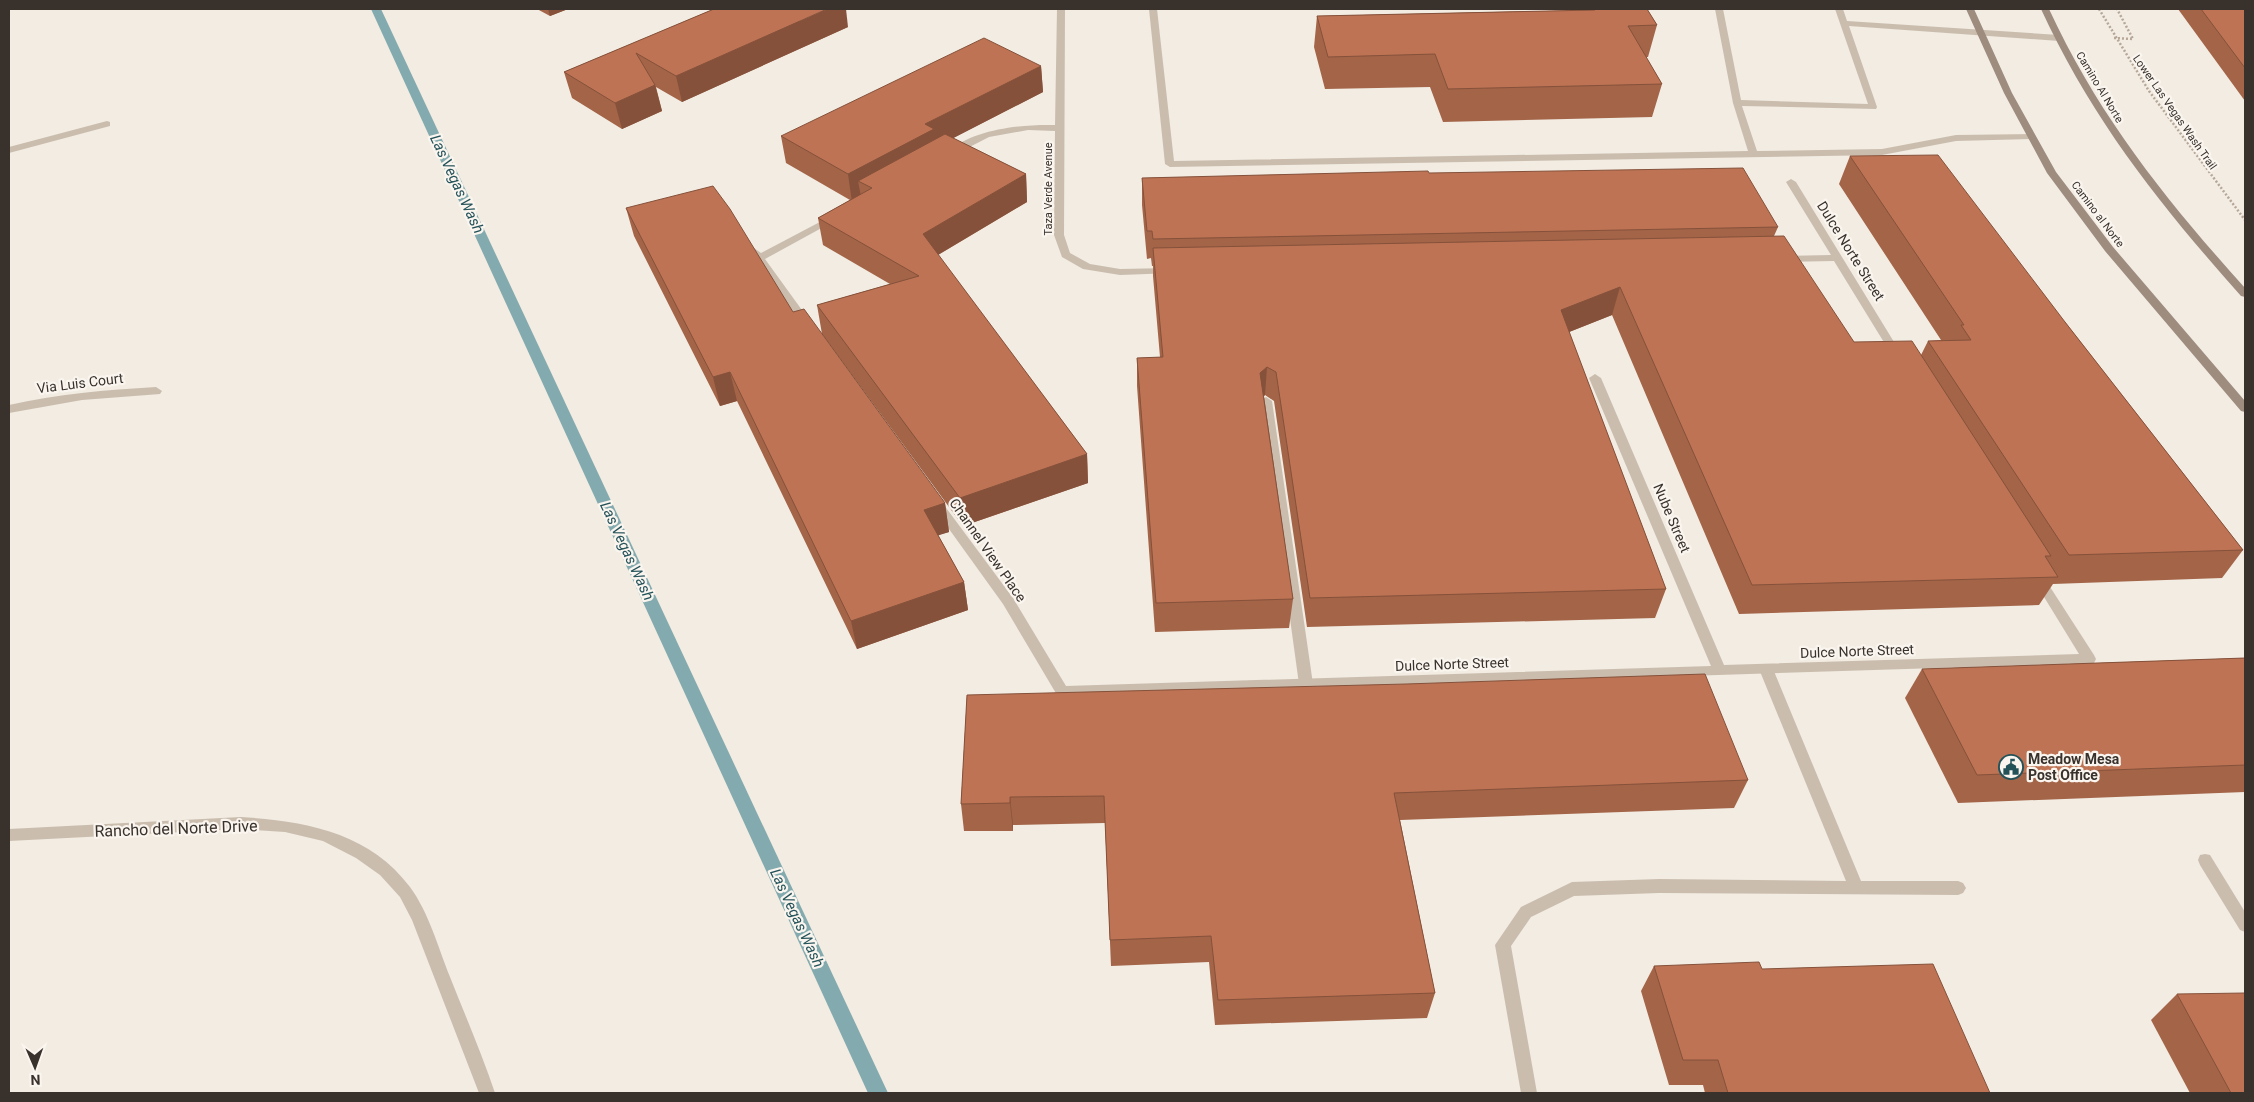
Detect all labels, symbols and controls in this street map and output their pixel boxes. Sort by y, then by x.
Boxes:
street label: Camino Al Norte [2073,49,2126,125]
street label: Lower Las Vegas Wash Trail [2130,52,2219,172]
water label: Las Vegas Wash [426,132,488,236]
street label: Taza Verde Avenue [1042,142,1055,236]
street label: Camino al Norte [2068,179,2127,250]
street label: Dulce Norte Street [1814,198,1888,304]
street label: Via Luis Court [36,370,125,396]
street label: Nube Street [1650,481,1694,555]
street label: Channel View Place [946,495,1030,605]
water label: Las Vegas Wash [596,499,658,603]
street label: Dulce Norte Street [1800,641,1915,661]
street label: Dulce Norte Street [1395,654,1510,674]
place label: Meadow Mesa Post Office [2028,751,2120,783]
public building icon: Meadow Mesa Post Office [1998,754,2024,780]
street label: Rancho del Norte Drive [94,816,258,841]
water label: Las Vegas Wash [766,866,828,970]
north arrow [10,1042,60,1092]
text: N [30,1072,41,1088]

